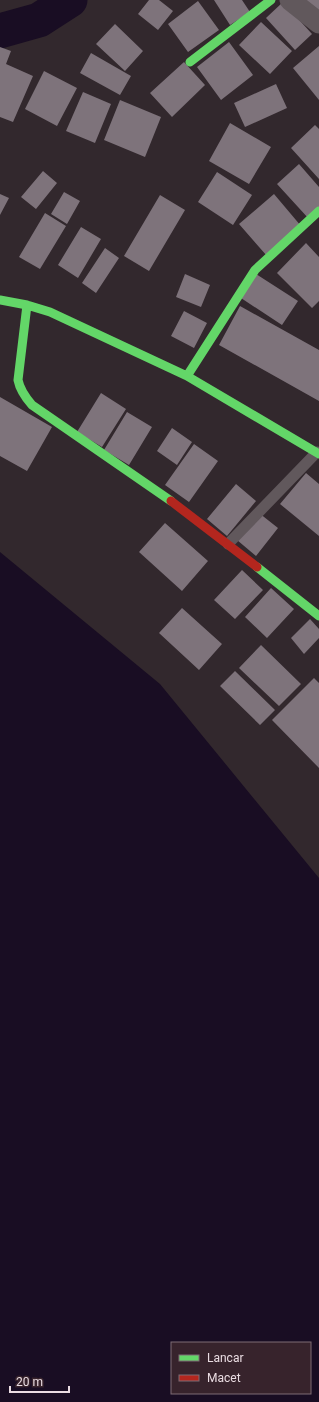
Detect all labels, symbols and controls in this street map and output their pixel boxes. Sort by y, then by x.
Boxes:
legend [171,1342,311,1394]
text: Lancar [207,1351,244,1365]
scale bar [10,1368,69,1394]
text: Macet [207,1371,241,1385]
text: 20 m [16,1375,43,1389]

